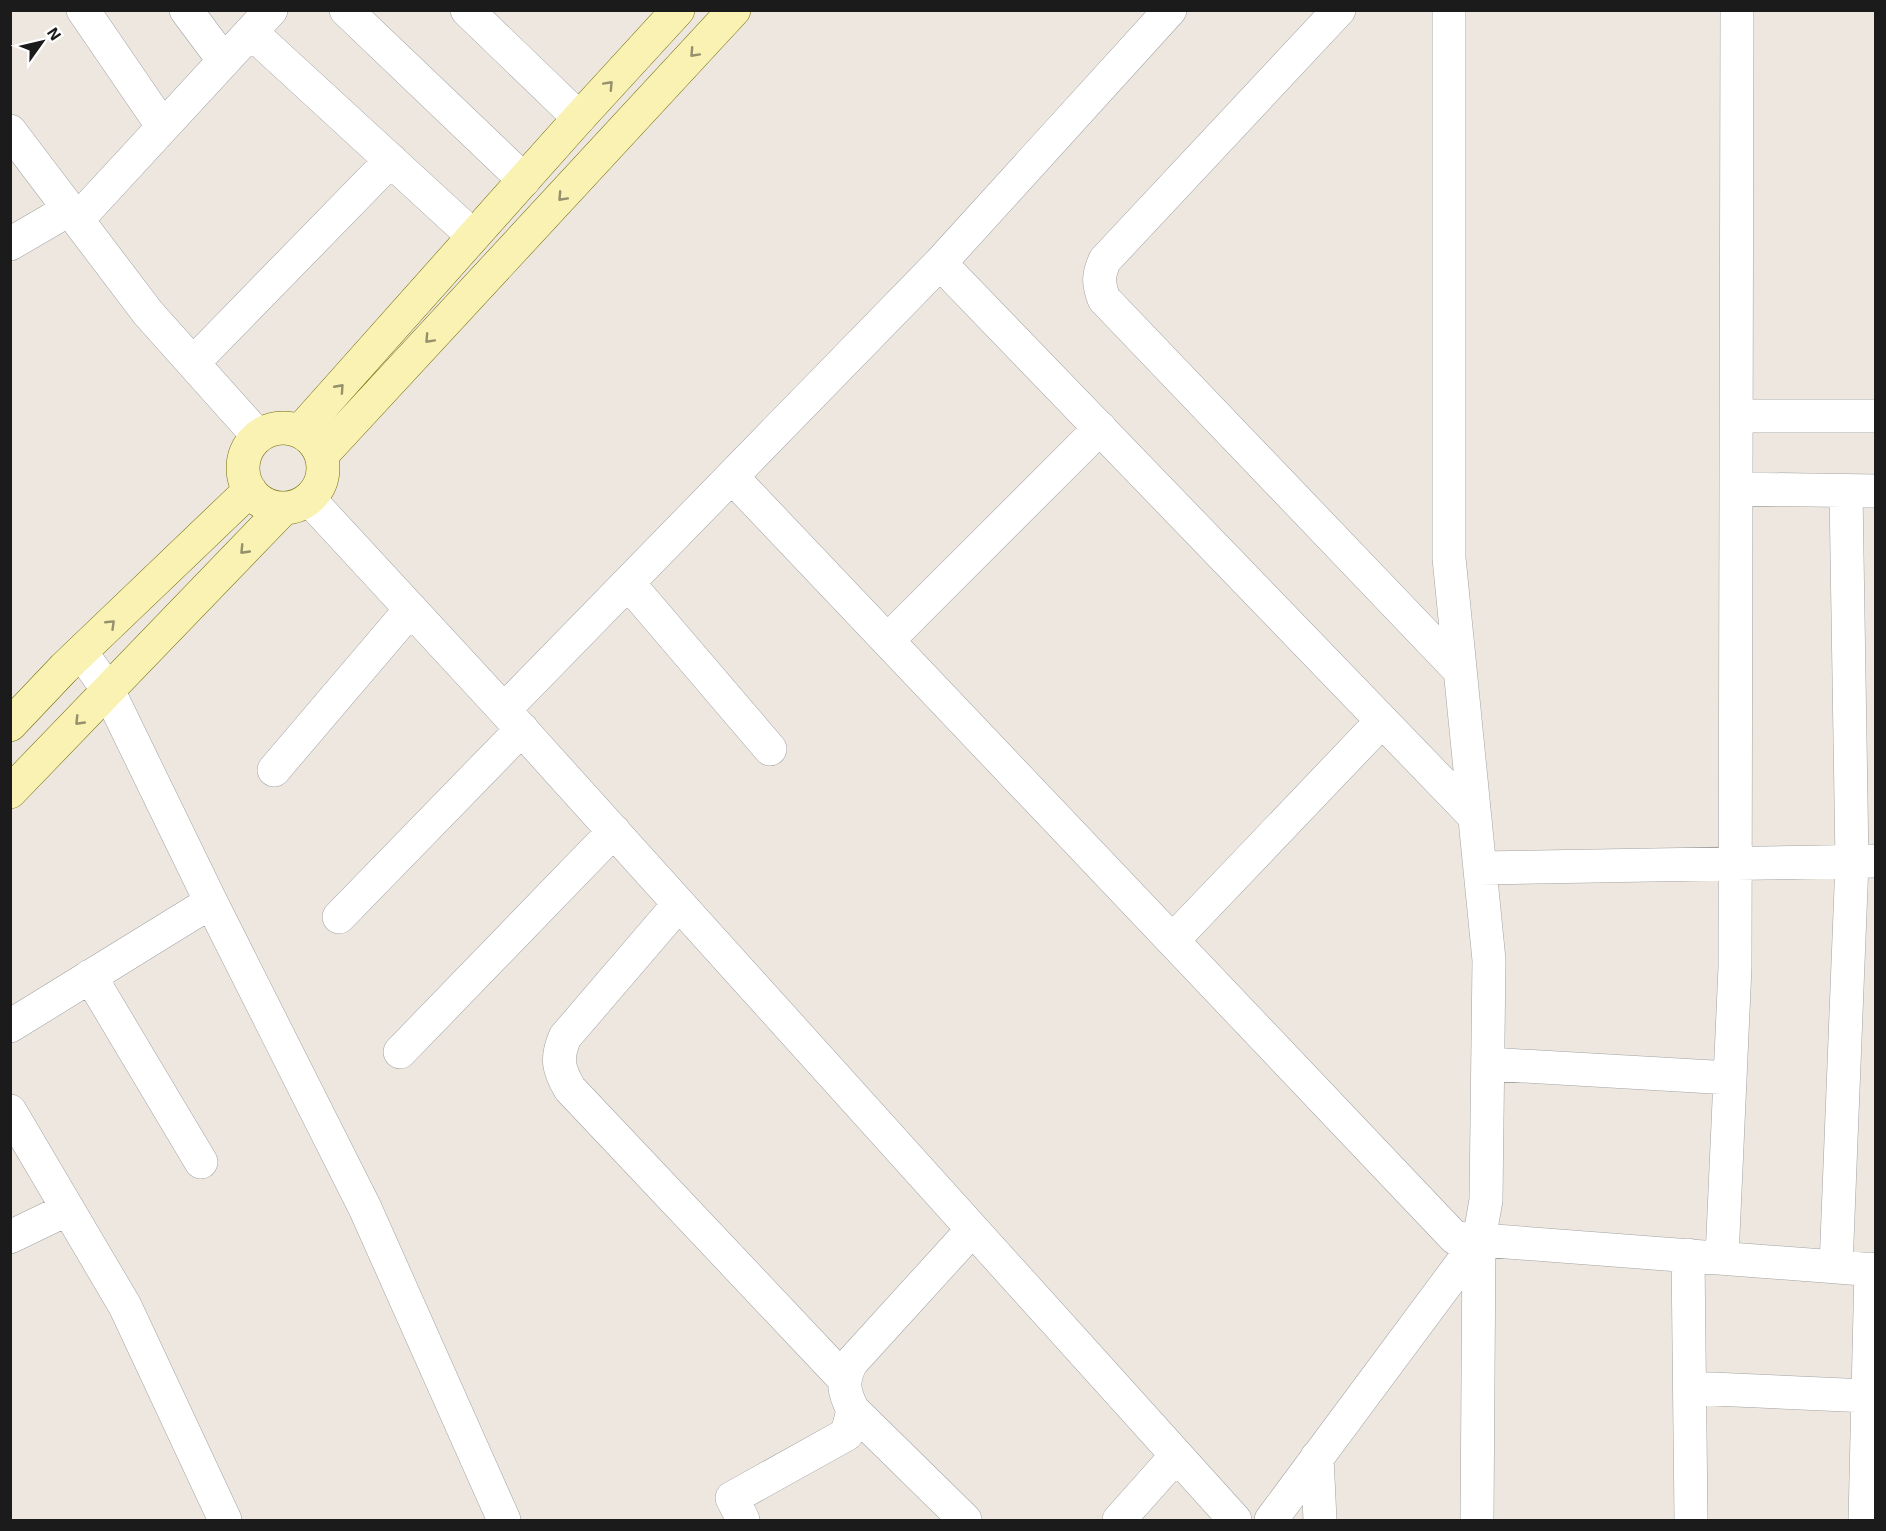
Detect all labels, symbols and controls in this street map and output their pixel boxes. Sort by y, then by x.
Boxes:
north arrow [12,12,72,72]
text: N [44,23,66,43]
one-way arrow [690,47,701,57]
one-way arrow [602,82,613,92]
one-way arrow [558,190,569,200]
one-way arrow [425,333,436,343]
one-way arrow [332,384,343,395]
one-way arrow [240,543,251,554]
one-way arrow [103,620,114,631]
one-way arrow [75,714,86,725]

